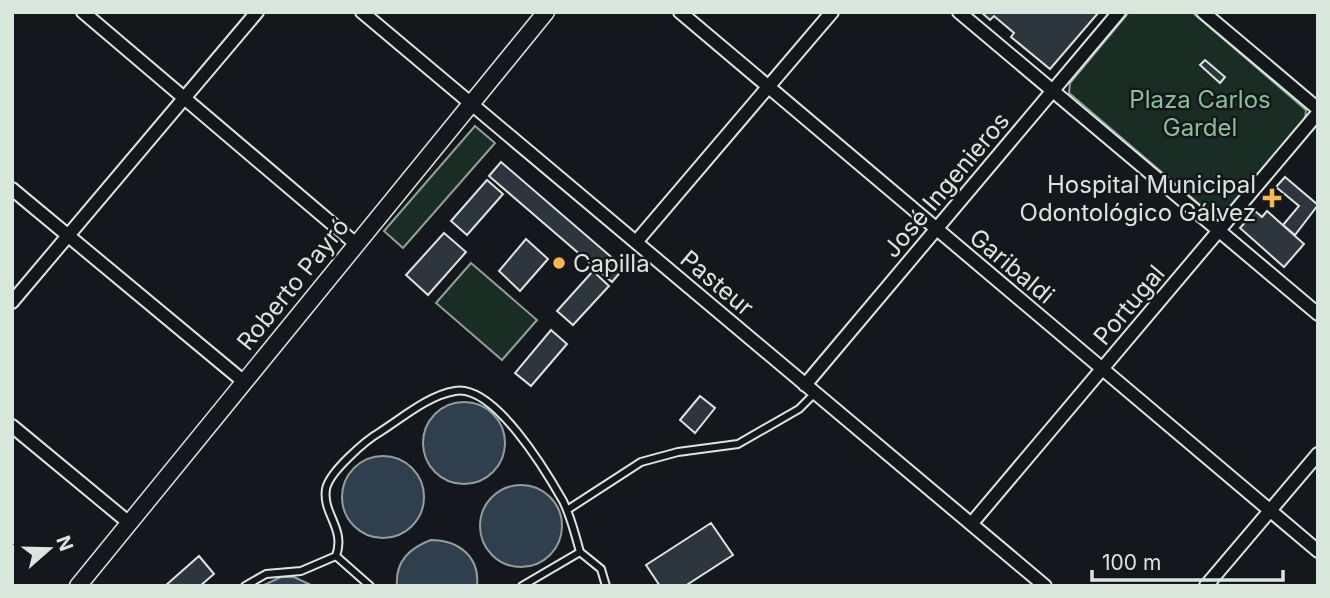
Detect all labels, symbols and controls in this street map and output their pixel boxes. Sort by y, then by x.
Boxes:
park label: Plaza Carlos Gardel [1129,85,1271,142]
street label: José Ingenieros [877,107,1015,263]
place label: Hospital Municipal Odontológico Gálvez [1020,170,1256,227]
marker: Hospital Municipal Odontológico Gálvez [1262,188,1282,208]
street label: Roberto Payró [231,212,355,356]
street label: Garibaldi [964,222,1060,310]
street label: Pasteur [675,244,759,322]
place label: Capilla [573,249,650,278]
marker: Capilla [551,255,567,271]
street label: Portugal [1087,259,1171,351]
north arrow [14,514,84,584]
text: N [51,533,78,554]
scale bar [1092,538,1283,582]
text: 100 m [1102,550,1161,575]

